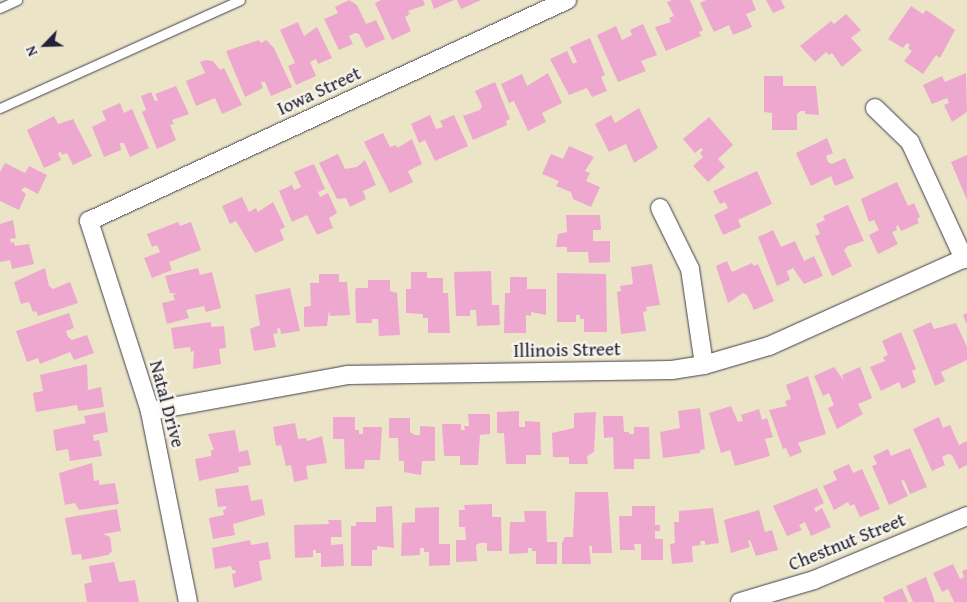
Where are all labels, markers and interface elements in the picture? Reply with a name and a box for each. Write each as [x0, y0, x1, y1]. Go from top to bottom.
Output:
north arrow [20, 20, 70, 70]
text: N [20, 43, 42, 59]
street label: Iowa Street [274, 62, 364, 120]
street label: Illinois Street [513, 338, 621, 362]
street label: Natal Drive [144, 358, 190, 450]
street label: Chestnut Street [785, 508, 909, 576]

